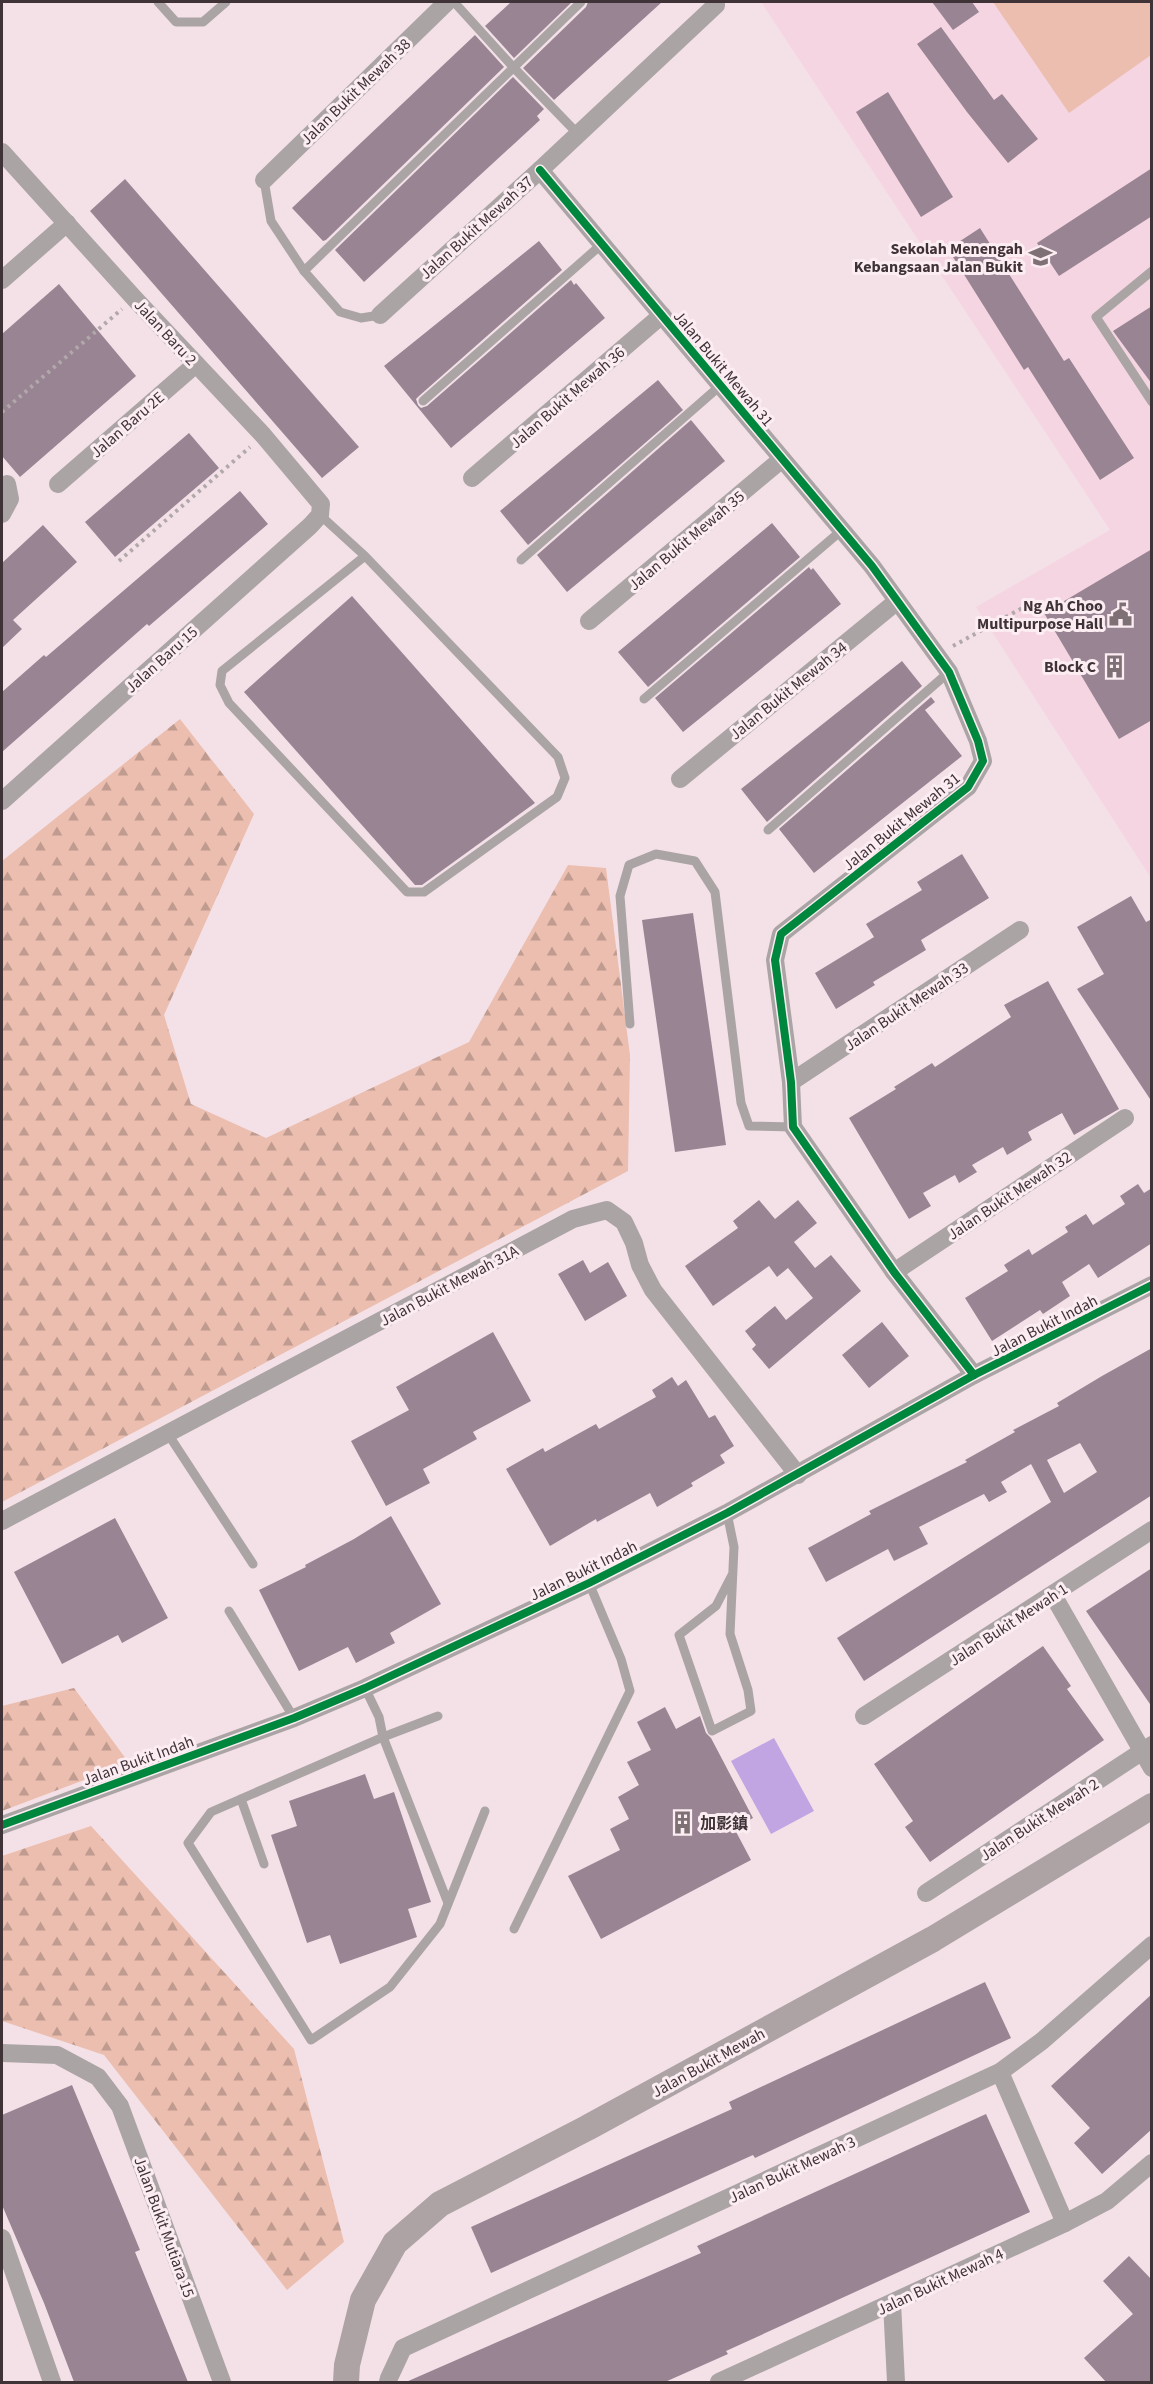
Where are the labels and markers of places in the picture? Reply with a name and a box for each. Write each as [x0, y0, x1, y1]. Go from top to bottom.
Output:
place label: Sekolah Menengah Kebangsaan Jalan Bukit [854, 238, 1023, 278]
school or university icon: Sekolah Menengah Kebangsaan Jalan Bukit [1028, 244, 1054, 270]
place label: Ng Ah Choo Multipurpose Hall [977, 595, 1103, 635]
public building icon: Ng Ah Choo Multipurpose Hall [1108, 601, 1134, 627]
building icon: Block C [1101, 653, 1127, 679]
place label: Block C [1044, 656, 1096, 678]
building icon: 加影鎮 [669, 1810, 695, 1836]
place label: 加影鎮 [700, 1813, 748, 1835]

